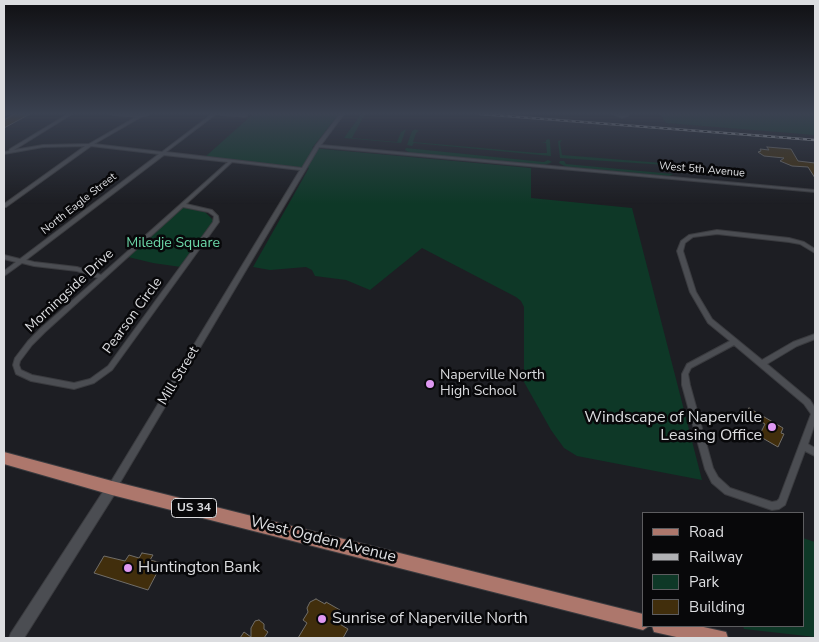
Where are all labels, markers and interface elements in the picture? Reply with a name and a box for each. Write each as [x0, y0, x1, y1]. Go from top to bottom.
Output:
street label: West 5th Avenue [658, 160, 746, 180]
street label: North Eagle Street [39, 171, 119, 237]
park label: Miledje Square [126, 236, 220, 252]
street label: Morningside Drive [22, 246, 118, 336]
street label: Pearson Circle [100, 275, 166, 357]
street label: Mill Street [155, 344, 203, 408]
place label: Naperville North High School [440, 368, 545, 401]
marker: Naperville North High School [424, 378, 436, 390]
place label: Windscape of Naperville Leasing Office [584, 408, 762, 446]
marker: Windscape of Naperville Leasing Office [766, 421, 778, 433]
road number: US 34 [172, 498, 216, 518]
legend [642, 512, 804, 627]
street label: West Ogden Avenue [248, 513, 398, 567]
text: Road [689, 522, 724, 542]
text: Railway [689, 547, 743, 567]
place label: Huntington Bank [138, 558, 260, 578]
marker: Huntington Bank [122, 562, 134, 574]
text: Park [689, 572, 719, 592]
text: Building [689, 597, 745, 617]
place label: Sunrise of Naperville North [332, 609, 528, 629]
marker: Sunrise of Naperville North [316, 613, 328, 625]

